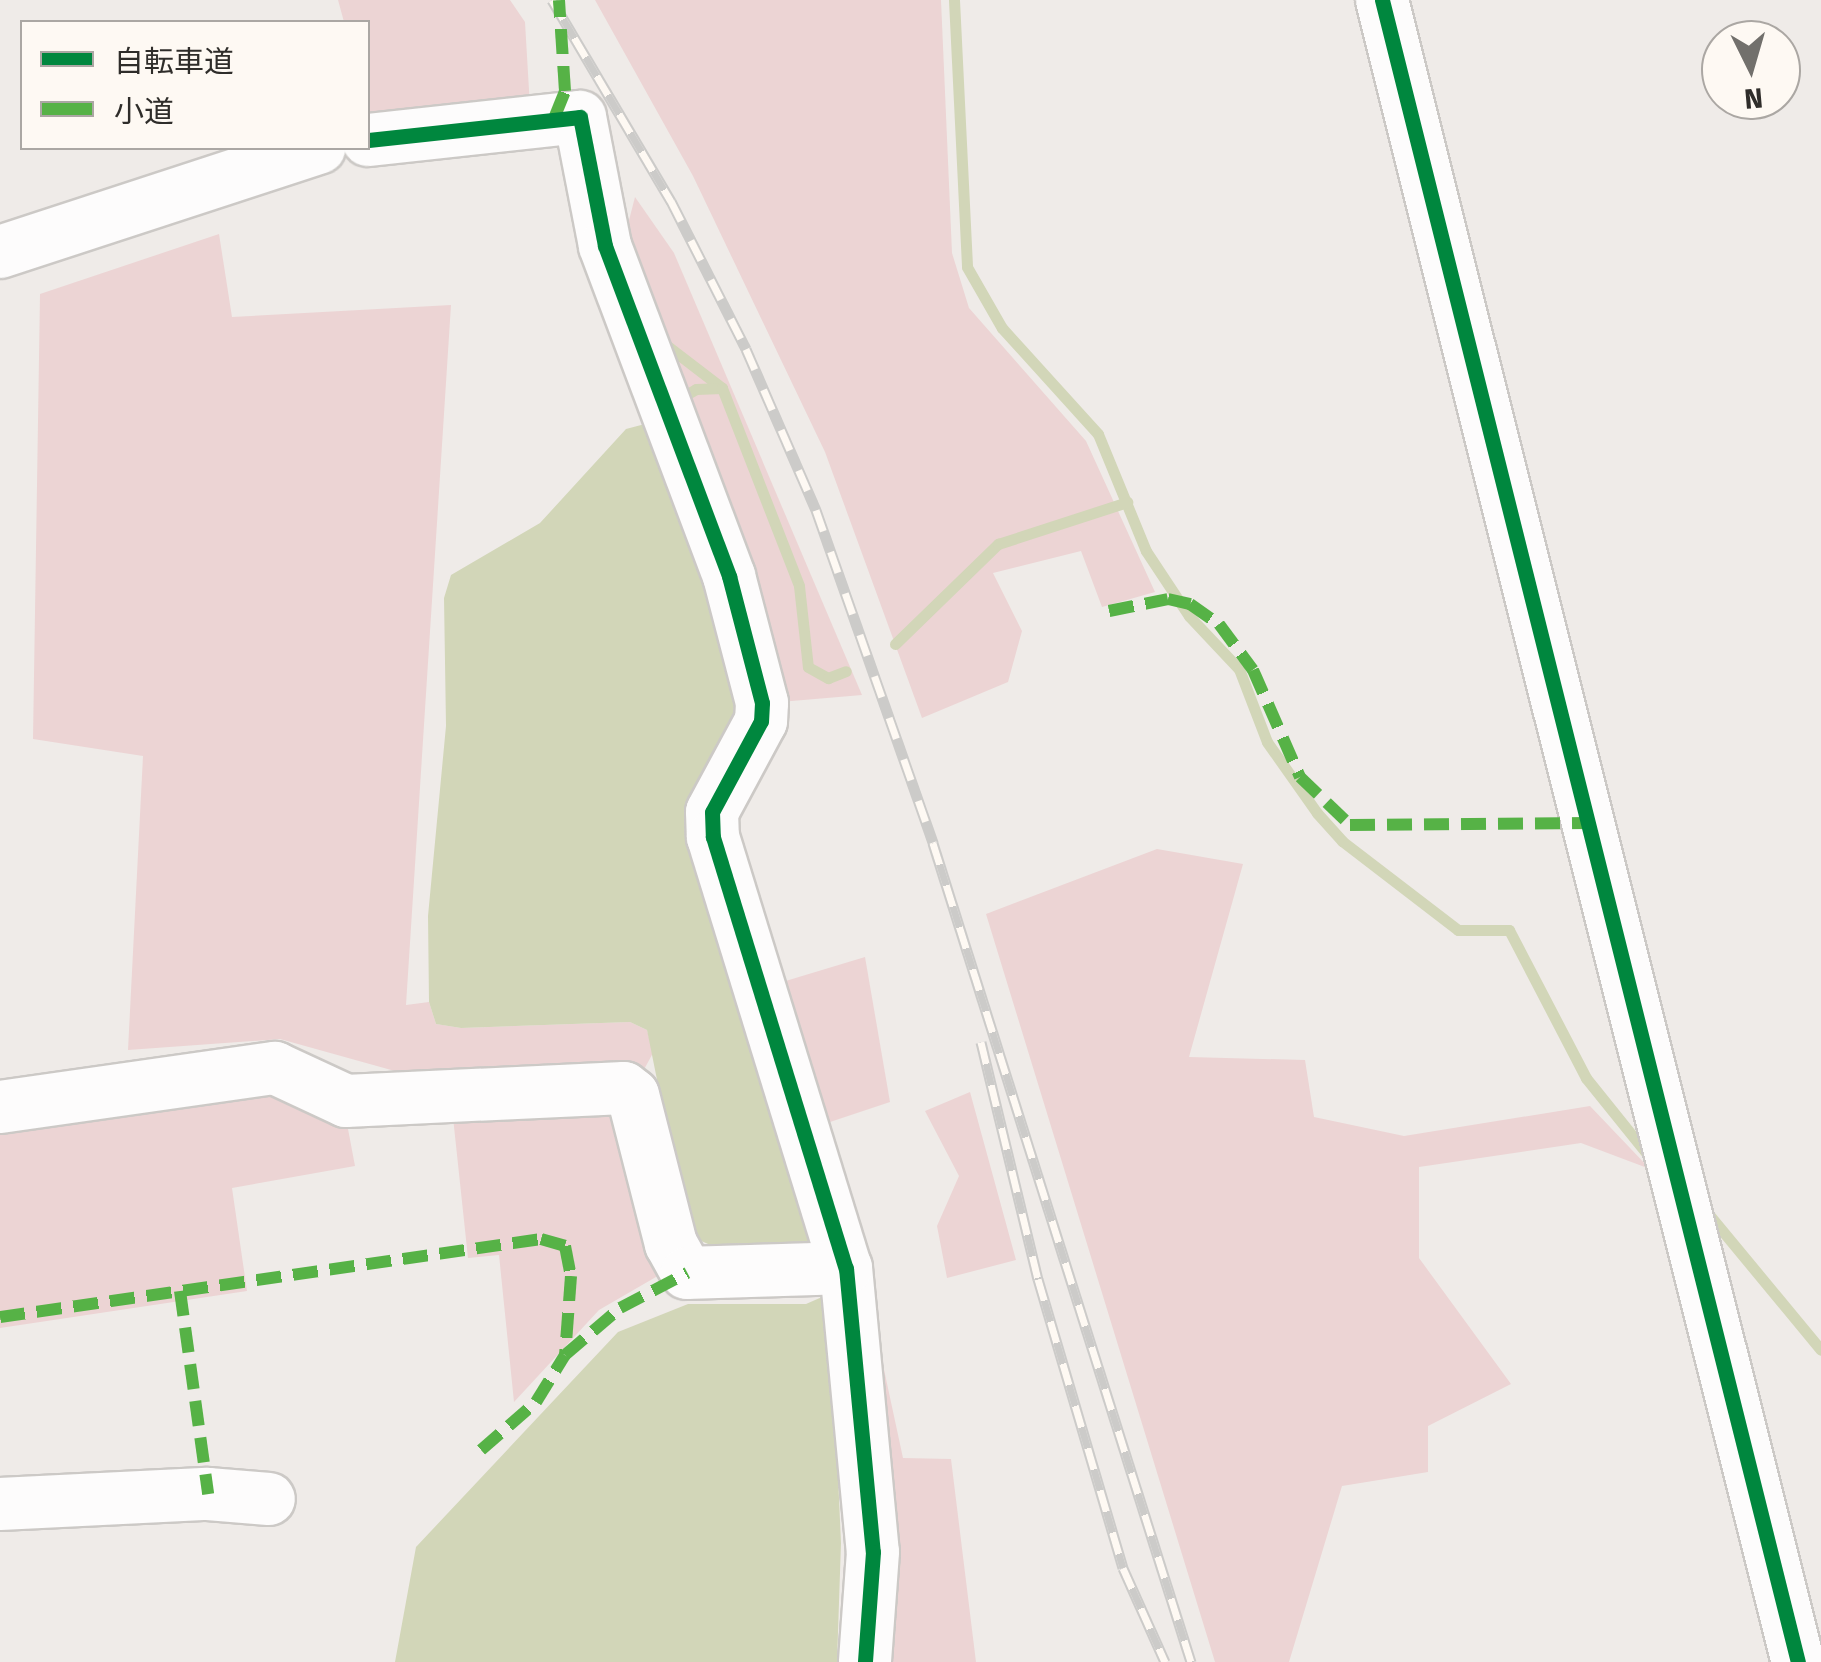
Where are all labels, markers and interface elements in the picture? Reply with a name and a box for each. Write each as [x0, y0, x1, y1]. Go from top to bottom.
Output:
legend [20, 20, 370, 150]
north arrow [1701, 20, 1801, 120]
text: 自転車道 [114, 44, 234, 80]
text: N [1743, 81, 1764, 116]
text: 小道 [114, 94, 174, 130]

